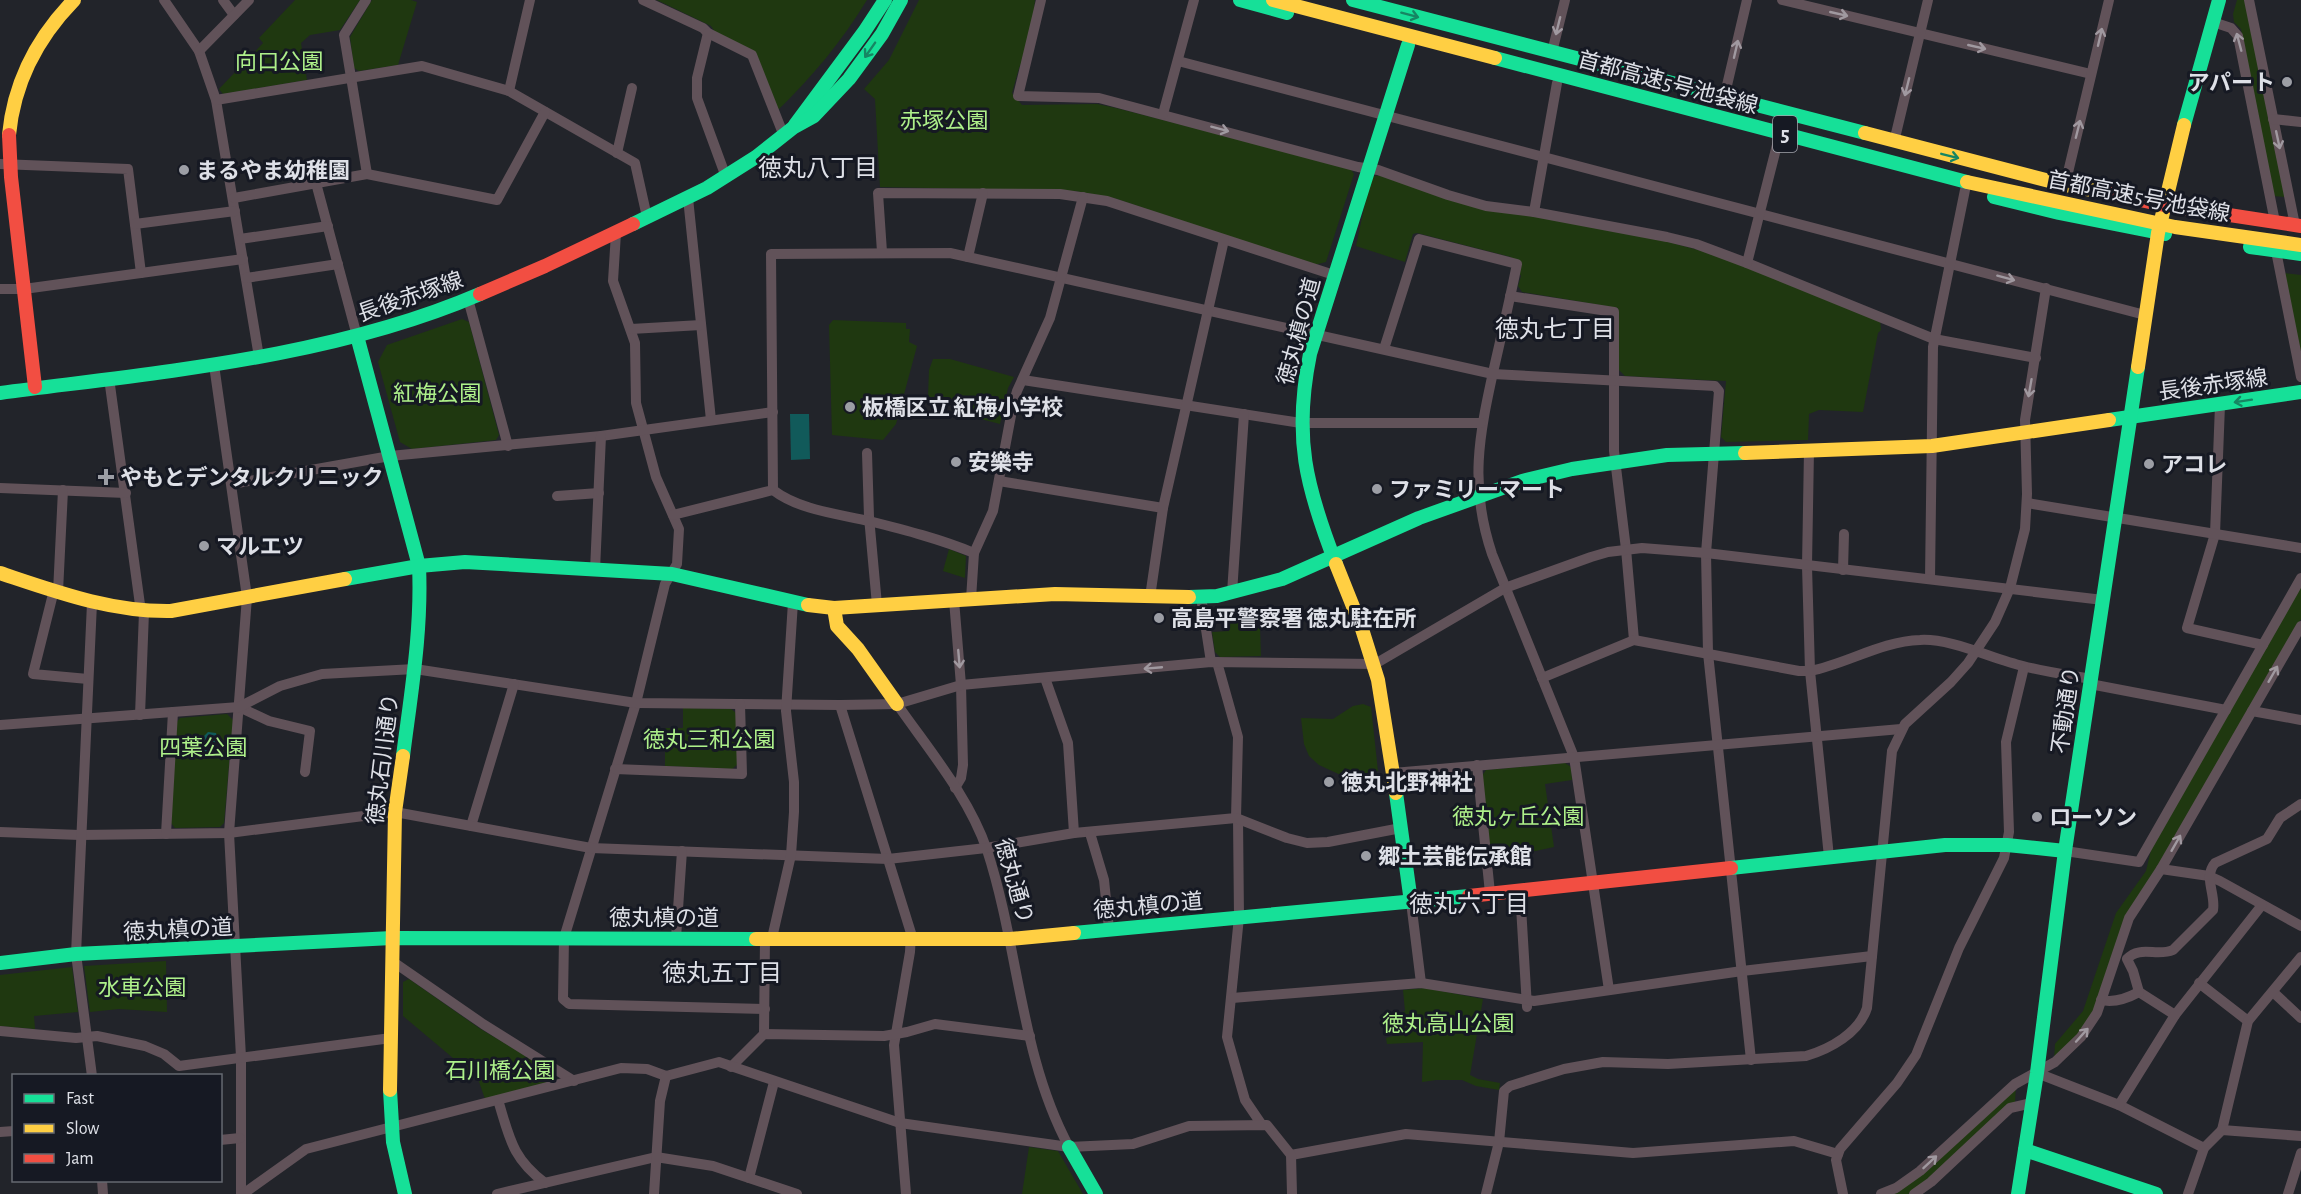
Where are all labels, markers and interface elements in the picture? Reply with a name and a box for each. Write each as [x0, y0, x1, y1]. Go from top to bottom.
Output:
one-way arrow [1830, 8, 1849, 20]
one-way arrow [1400, 10, 1419, 21]
one-way arrow [1552, 16, 1564, 35]
one-way arrow [2095, 28, 2107, 47]
one-way arrow [2232, 32, 2244, 51]
one-way arrow [1730, 40, 1742, 59]
one-way arrow [864, 41, 876, 57]
one-way arrow [1967, 41, 1986, 53]
street label: 首都高速5号池袋線 [1575, 47, 1760, 118]
park label: 向口公園 [235, 50, 323, 73]
place label: アパート [2187, 71, 2275, 94]
marker: アパート [2280, 75, 2294, 89]
one-way arrow [1900, 78, 1912, 97]
park label: 赤塚公園 [900, 109, 988, 132]
road number: 5 [1773, 116, 1797, 152]
one-way arrow [2073, 120, 2085, 139]
one-way arrow [1210, 124, 1229, 136]
one-way arrow [2272, 130, 2284, 149]
one-way arrow [1940, 151, 1959, 163]
district label: 徳丸八丁目 [758, 155, 878, 181]
place label: まるやま幼稚園 [196, 159, 350, 182]
marker: まるやま幼稚園 [177, 163, 191, 177]
street label: 首都高速5号池袋線 [2046, 168, 2232, 225]
street label: 長後赤塚線 [354, 268, 466, 325]
one-way arrow [1996, 273, 2015, 284]
street label: 徳丸槙の道 [1273, 275, 1324, 387]
district label: 徳丸七丁目 [1495, 316, 1615, 342]
street label: 長後赤塚線 [2157, 365, 2269, 404]
one-way arrow [2024, 377, 2035, 397]
park label: 紅梅公園 [393, 382, 481, 405]
place label: 板橋区立 紅梅小学校 [862, 396, 1063, 419]
one-way arrow [2234, 396, 2254, 407]
marker: 板橋区立 紅梅小学校 [843, 400, 857, 414]
place label: 安樂寺 [968, 451, 1034, 474]
place label: アコレ [2161, 454, 2227, 476]
marker: 安樂寺 [949, 455, 963, 469]
marker: アコレ [2142, 457, 2156, 471]
place label: やもとデンタルクリニック [120, 465, 384, 489]
marker: やもとデンタルクリニック [97, 468, 115, 486]
place label: ファミリーマート [1389, 479, 1565, 501]
marker: ファミリーマート [1370, 482, 1384, 496]
place label: マルエツ [216, 536, 304, 558]
marker: マルエツ [197, 539, 211, 553]
place label: 高島平警察署 徳丸駐在所 [1171, 606, 1416, 630]
marker: 高島平警察署 徳丸駐在所 [1152, 611, 1166, 625]
one-way arrow [954, 648, 965, 668]
one-way arrow [1144, 663, 1164, 674]
street label: 不動通り [2048, 665, 2083, 755]
one-way arrow [2267, 666, 2279, 683]
street label: 徳丸石川通り [363, 692, 402, 826]
park label: 徳丸三和公園 [643, 728, 775, 751]
park label: 四葉公園 [159, 736, 247, 759]
place label: 徳丸北野神社 [1341, 771, 1473, 794]
marker: 徳丸北野神社 [1322, 775, 1336, 789]
park label: 徳丸ヶ丘公園 [1452, 805, 1584, 828]
place label: ローソン [2049, 807, 2137, 829]
marker: ローソン [2030, 810, 2044, 824]
one-way arrow [2170, 835, 2182, 852]
street label: 徳丸通り [991, 836, 1038, 927]
place label: 郷土芸能伝承館 [1378, 845, 1532, 868]
marker: 郷土芸能伝承館 [1359, 849, 1373, 863]
street label: 徳丸槙の道 [1092, 889, 1204, 922]
district label: 徳丸六丁目 [1409, 891, 1529, 917]
street label: 徳丸槙の道 [609, 906, 719, 929]
street label: 徳丸槙の道 [122, 915, 234, 944]
district label: 徳丸五丁目 [662, 960, 782, 986]
park label: 水車公園 [98, 976, 186, 999]
park label: 徳丸高山公園 [1382, 1012, 1514, 1035]
one-way arrow [2075, 1028, 2089, 1043]
park label: 石川橋公園 [445, 1059, 555, 1082]
legend [12, 1074, 222, 1182]
text: Fast [66, 1090, 94, 1108]
text: Slow [66, 1120, 99, 1138]
text: Jam [66, 1150, 94, 1168]
one-way arrow [1922, 1155, 1937, 1169]

